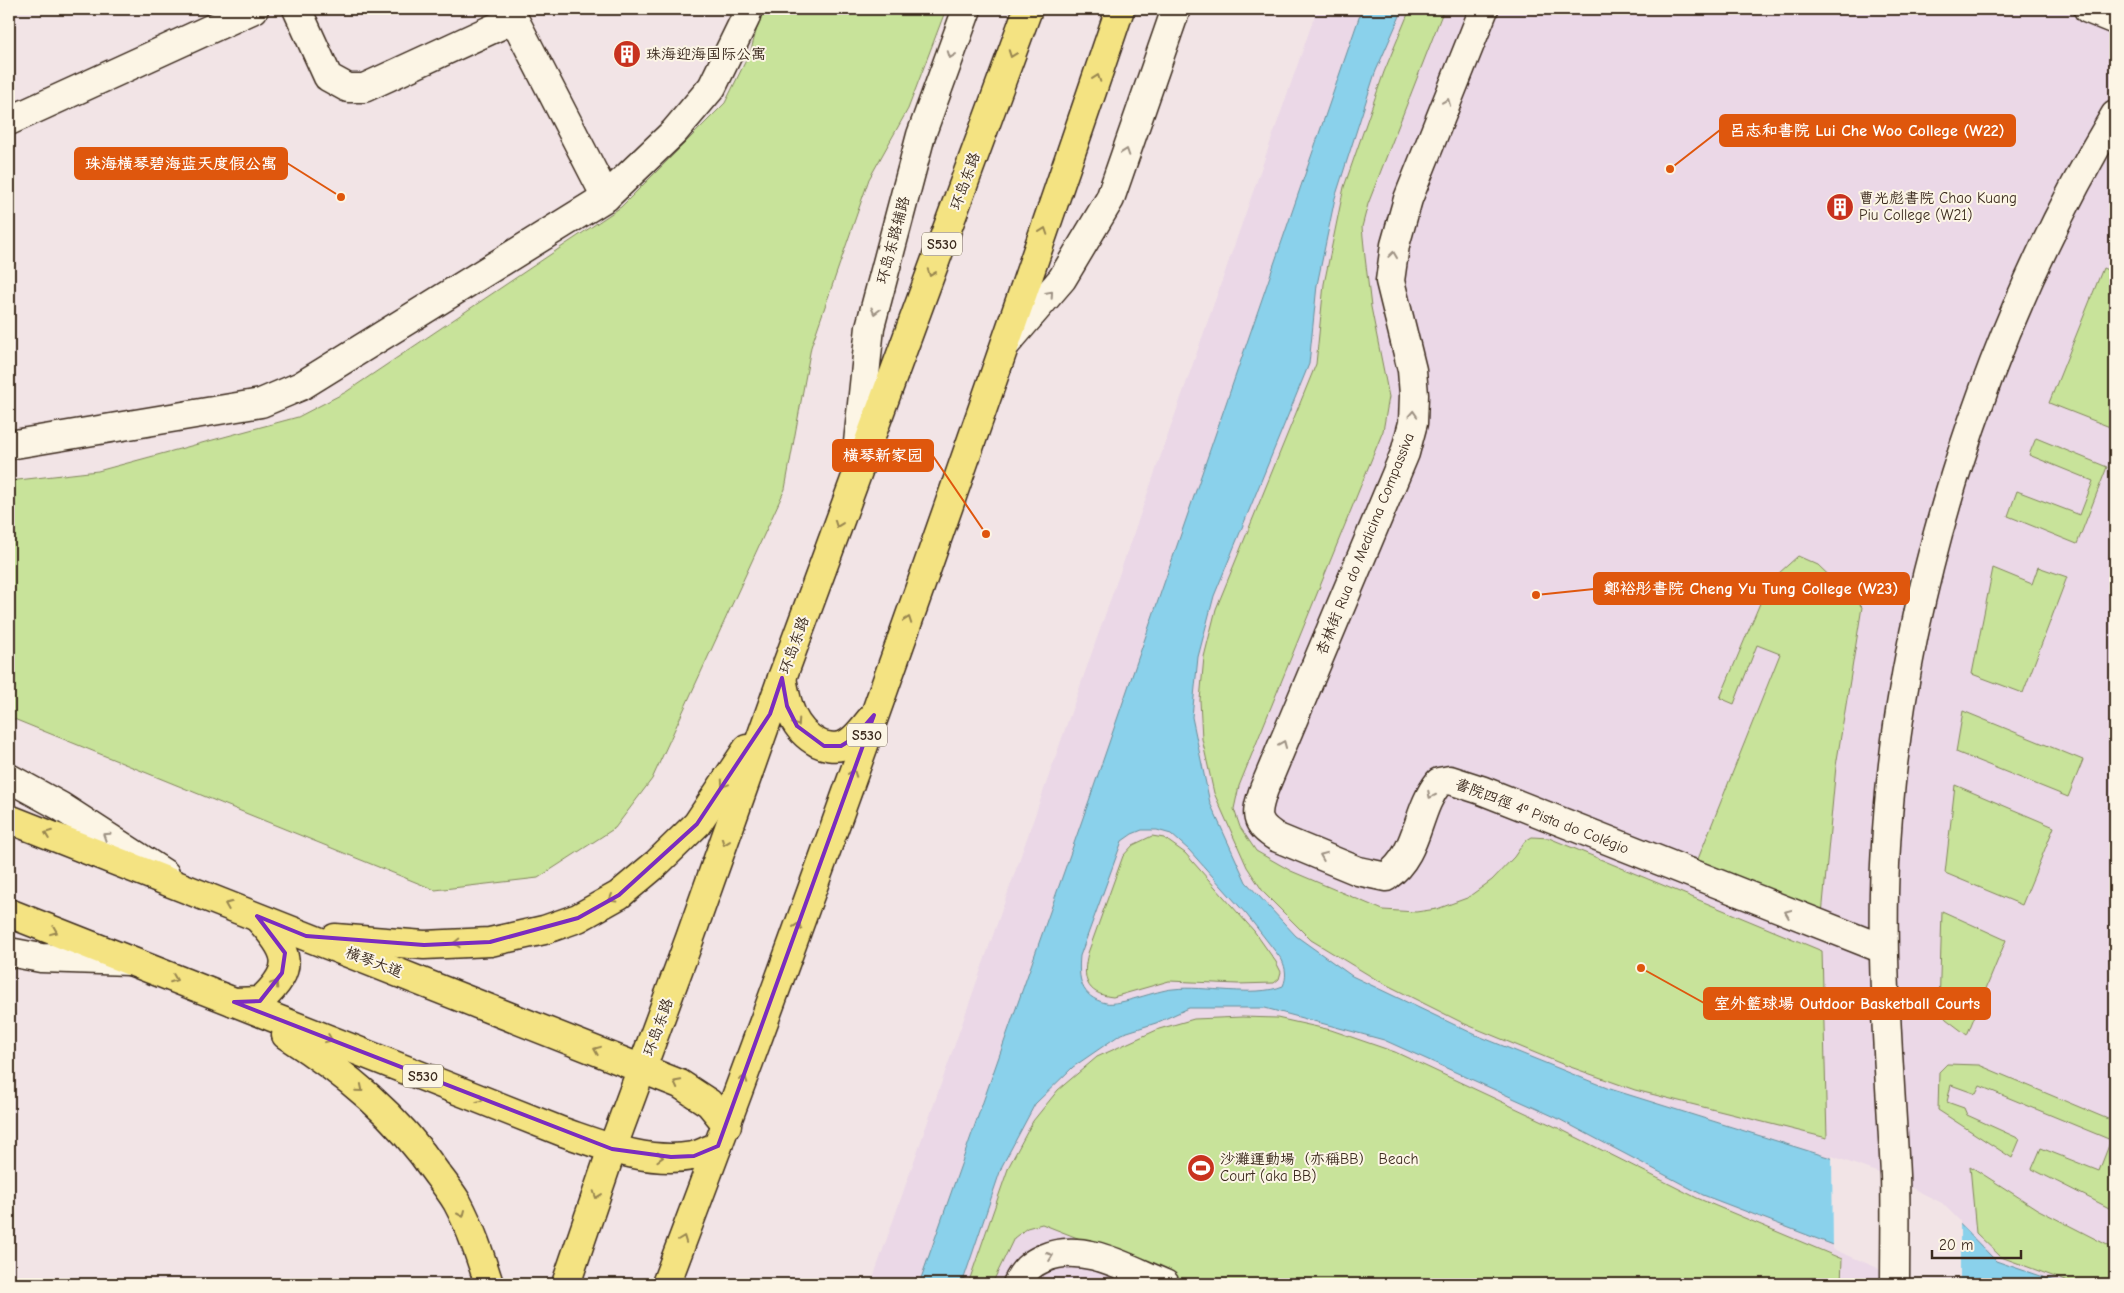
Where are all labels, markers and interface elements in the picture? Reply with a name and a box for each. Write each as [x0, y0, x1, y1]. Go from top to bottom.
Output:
building icon: 珠海迎海国际公寓 [612, 39, 642, 69]
place label: 珠海迎海国际公寓 [646, 45, 766, 63]
one-way arrow [947, 50, 957, 58]
one-way arrow [1008, 50, 1018, 58]
one-way arrow [1091, 74, 1101, 82]
one-way arrow [1441, 98, 1451, 107]
callout: 呂志和書院 Lui Che Woo College (W22) [1720, 115, 2015, 146]
text: 呂志和書院 Lui Che Woo College (W22) [1729, 122, 2005, 140]
callout: 珠海横琴碧海蓝天度假公寓 [75, 148, 287, 179]
one-way arrow [1120, 148, 1130, 157]
street label: 环岛东路 [946, 150, 984, 212]
text: 珠海横琴碧海蓝天度假公寓 [85, 155, 277, 173]
place label: 曹光彪書院 Chao Kuang Piu College (W21) [1859, 189, 2017, 224]
building icon: 曹光彪書院 Chao Kuang Piu College (W21) [1825, 192, 1855, 222]
street label: 环岛东路辅路 [873, 194, 913, 286]
one-way arrow [1039, 228, 1049, 236]
road number: S530 [922, 232, 962, 255]
one-way arrow [1387, 250, 1398, 258]
one-way arrow [927, 268, 937, 276]
one-way arrow [1044, 290, 1053, 299]
one-way arrow [870, 306, 880, 314]
one-way arrow [1408, 410, 1419, 418]
street label: 杏林街 Rua do Medicina Compassiva [1312, 430, 1418, 658]
callout: 横琴新家园 [833, 440, 933, 471]
text: 横琴新家园 [843, 447, 923, 465]
one-way arrow [834, 520, 844, 528]
callout: 鄭裕彤書院 Cheng Yu Tung College (W23) [1594, 573, 1909, 604]
text: 鄭裕彤書院 Cheng Yu Tung College (W23) [1604, 580, 1898, 598]
street label: 环岛东路 [775, 614, 813, 676]
one-way arrow [902, 617, 912, 625]
one-way arrow [791, 717, 800, 727]
road number: S530 [847, 724, 887, 746]
one-way arrow [1277, 740, 1288, 749]
one-way arrow [848, 770, 858, 778]
street label: 書院四徑 4ª Pista do Colégio [1453, 775, 1631, 858]
one-way arrow [721, 778, 730, 787]
one-way arrow [1427, 789, 1437, 798]
one-way arrow [44, 830, 53, 840]
one-way arrow [102, 833, 112, 842]
one-way arrow [720, 838, 730, 846]
one-way arrow [1319, 852, 1328, 863]
one-way arrow [608, 893, 617, 903]
one-way arrow [224, 901, 233, 911]
one-way arrow [1785, 909, 1793, 919]
one-way arrow [793, 922, 803, 931]
one-way arrow [49, 925, 58, 936]
one-way arrow [453, 938, 461, 949]
street label: 横琴大道 [343, 943, 405, 981]
one-way arrow [169, 973, 178, 983]
one-way arrow [269, 980, 278, 990]
callout: 室外籃球場 Outdoor Basketball Courts [1704, 988, 1990, 1019]
text: 室外籃球場 Outdoor Basketball Courts [1714, 995, 1980, 1013]
street label: 环岛东路 [639, 996, 677, 1058]
one-way arrow [324, 1033, 332, 1043]
one-way arrow [593, 1046, 602, 1056]
road number: S530 [403, 1064, 443, 1088]
one-way arrow [738, 1075, 748, 1084]
one-way arrow [673, 1079, 682, 1089]
one-way arrow [355, 1084, 364, 1093]
one-way arrow [475, 1093, 483, 1103]
place label: 沙灘運動場（亦稱BB） Beach Court (aka BB) [1220, 1150, 1418, 1185]
one-way arrow [657, 1152, 665, 1162]
sports icon: 沙灘運動場（亦稱BB） Beach Court (aka BB) [1186, 1153, 1216, 1183]
one-way arrow [592, 1190, 602, 1199]
one-way arrow [456, 1209, 466, 1218]
scale bar [1932, 1228, 2020, 1260]
one-way arrow [677, 1235, 687, 1243]
text: 20 m [1939, 1236, 1973, 1254]
one-way arrow [1045, 1252, 1054, 1262]

